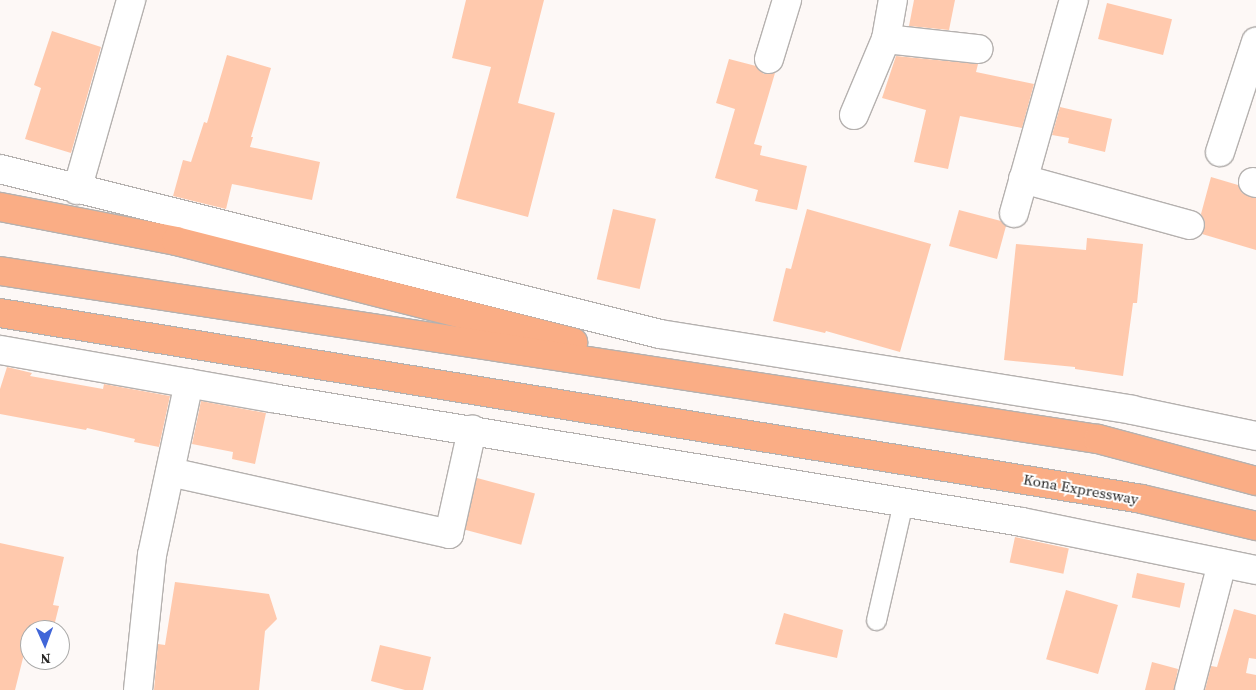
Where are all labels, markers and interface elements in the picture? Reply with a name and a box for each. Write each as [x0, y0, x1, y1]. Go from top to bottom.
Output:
street label: Kona Expressway [1022, 470, 1140, 508]
north arrow [20, 620, 70, 670]
text: N [40, 649, 51, 669]

